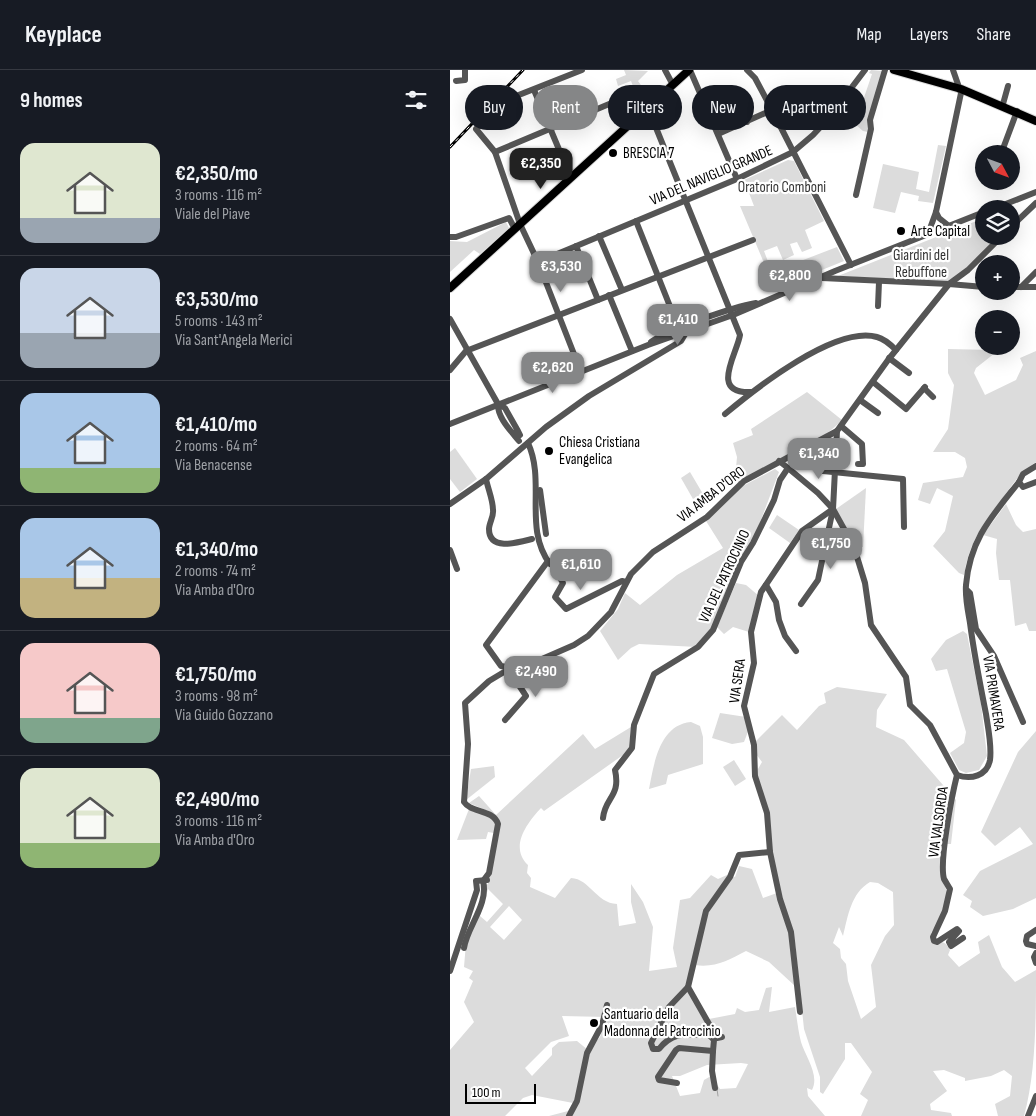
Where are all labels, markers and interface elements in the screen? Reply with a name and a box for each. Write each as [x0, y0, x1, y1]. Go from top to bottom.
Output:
text: Keyplace [25, 20, 102, 49]
text: Map [857, 24, 882, 45]
text: Layers [910, 24, 949, 45]
text: Share [977, 24, 1011, 45]
chip: Buy [465, 85, 523, 130]
chip: Rent [533, 85, 598, 130]
chip: Filters [608, 85, 682, 130]
chip: New [692, 85, 754, 130]
chip: Apartment [764, 85, 866, 130]
icon: filters [402, 86, 430, 114]
text: 9 homes [20, 88, 83, 113]
street label: VIA DEL NAVIGLIO GRANDE [647, 141, 775, 210]
place label: BRESCIA 7 [623, 144, 674, 163]
north arrow [975, 145, 1020, 190]
map controls [975, 145, 1020, 355]
marker: BRESCIA 7 [607, 147, 619, 159]
pin: €2,350 [500, 148, 582, 190]
text: €2,350 [521, 154, 561, 173]
text: €2,350/mo [175, 161, 258, 186]
icon: home [60, 163, 120, 223]
park label: Oratorio Comboni [738, 178, 826, 197]
text: 3 rooms · 116 m² [175, 186, 262, 205]
button: layers [975, 200, 1020, 245]
text: Viale del Piave [175, 205, 250, 224]
place label: Arte Capital [910, 222, 970, 241]
marker: Arte Capital [895, 225, 907, 237]
park label: Giardini del Rebuffone [893, 246, 949, 282]
pin: €3,530 [520, 250, 602, 293]
button: + [975, 255, 1020, 300]
text: €3,530 [540, 257, 582, 276]
pin: €2,800 [749, 260, 831, 302]
text: €2,800 [769, 266, 811, 285]
text: €3,530/mo [175, 287, 258, 312]
icon: home [60, 288, 120, 348]
pin: €1,410 [637, 304, 719, 346]
text: €1,410 [658, 310, 698, 329]
button: − [975, 310, 1020, 355]
text: 5 rooms · 143 m² [175, 312, 263, 331]
text: Via Sant'Angela Merici [175, 331, 293, 350]
pin: €2,620 [512, 352, 594, 394]
text: €2,620 [532, 358, 574, 377]
text: €1,410/mo [175, 412, 257, 437]
icon: home [60, 413, 120, 473]
place label: Chiesa Cristiana Evangelica [559, 433, 640, 469]
text: 2 rooms · 64 m² [175, 437, 258, 456]
pin: €1,340 [778, 438, 860, 480]
text: €1,340 [799, 444, 839, 463]
marker: Chiesa Cristiana Evangelica [543, 445, 555, 457]
text: Via Benacense [175, 456, 252, 475]
street label: VIA AMBA D'ORO [674, 462, 749, 527]
street label: VIA DEL PATROCINIO [695, 527, 754, 626]
pin: €1,750 [790, 528, 872, 570]
text: €1,750 [811, 534, 851, 553]
text: €1,340/mo [175, 537, 258, 562]
icon: home [60, 538, 120, 598]
pin: €1,610 [540, 548, 622, 591]
text: €1,610 [561, 555, 601, 574]
text: 2 rooms · 74 m² [175, 562, 256, 581]
text: Via Amba d'Oro [175, 581, 255, 600]
street label: VIA PRIMAVERA [978, 654, 1009, 733]
pin: €2,490 [495, 656, 577, 698]
street label: VIA SERA [725, 657, 750, 704]
text: €1,750/mo [175, 662, 257, 687]
text: €2,490 [515, 662, 557, 681]
icon: home [60, 663, 120, 723]
text: 3 rooms · 98 m² [175, 687, 258, 706]
text: Via Guido Gozzano [175, 706, 273, 725]
street label: VIA VALSORDA [924, 785, 953, 859]
text: €2,490/mo [175, 787, 259, 812]
icon: home [60, 788, 120, 848]
text: 3 rooms · 116 m² [175, 812, 262, 831]
text: Via Amba d'Oro [175, 831, 255, 850]
place label: Santuario della Madonna del Patrocinio [604, 1005, 721, 1041]
marker: Santuario della Madonna del Patrocinio [588, 1017, 600, 1029]
scale bar [465, 1081, 536, 1104]
text: 100 m [472, 1084, 501, 1101]

